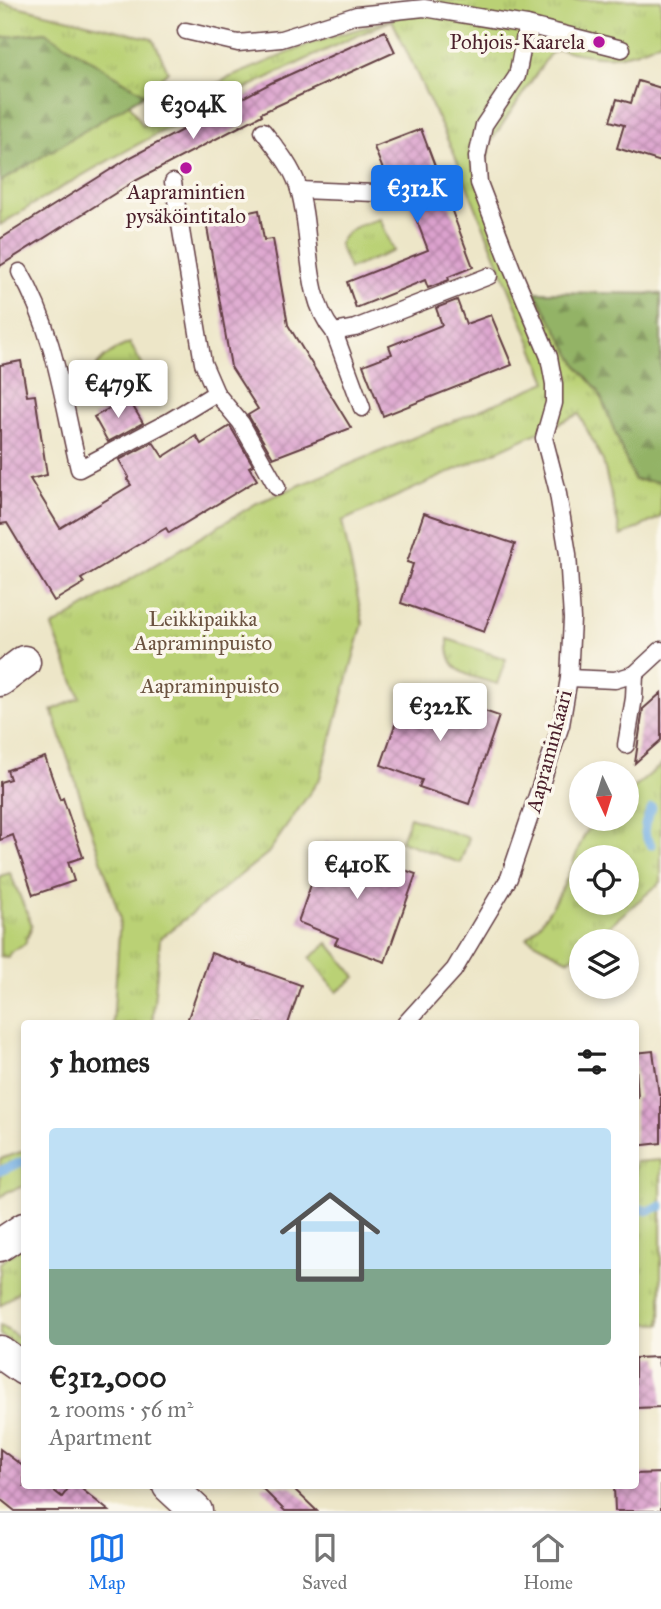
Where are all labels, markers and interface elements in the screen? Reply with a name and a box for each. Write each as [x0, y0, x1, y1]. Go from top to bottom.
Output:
place label: Pohjois-Kaarela [450, 29, 585, 55]
marker: Pohjois-Kaarela [591, 34, 607, 50]
pin: €304K [144, 82, 242, 141]
text: €304K [160, 90, 226, 118]
marker: Aapramintien pysäköintitalo [178, 160, 194, 176]
pin: €312K [368, 166, 466, 225]
text: €312K [387, 174, 447, 202]
place label: Aapramintien pysäköintitalo [125, 179, 246, 229]
pin: €479K [69, 360, 167, 420]
text: €479K [85, 369, 151, 397]
park label: Leikkipaikka Aapraminpuisto [133, 606, 272, 656]
park label: Aapraminpuisto [140, 673, 279, 699]
pin: €322K [391, 684, 489, 743]
street label: Aapraminkaari [520, 687, 578, 816]
text: €322K [409, 692, 471, 720]
north arrow [569, 761, 639, 831]
map controls [569, 761, 639, 999]
pin: €410K [308, 842, 406, 901]
button: locate [569, 845, 639, 915]
text: €410K [324, 850, 390, 878]
button: layers [569, 929, 639, 999]
icon: filters [573, 1043, 611, 1081]
text: 5 homes [49, 1044, 150, 1080]
icon: home [267, 1174, 393, 1300]
text: €312,000 [49, 1359, 167, 1395]
text: 2 rooms · 56 m² [49, 1395, 193, 1423]
text: Apartment [49, 1423, 152, 1451]
tab: Map [88, 1529, 126, 1594]
tab: Saved [302, 1529, 347, 1594]
tab: Home [523, 1529, 573, 1594]

